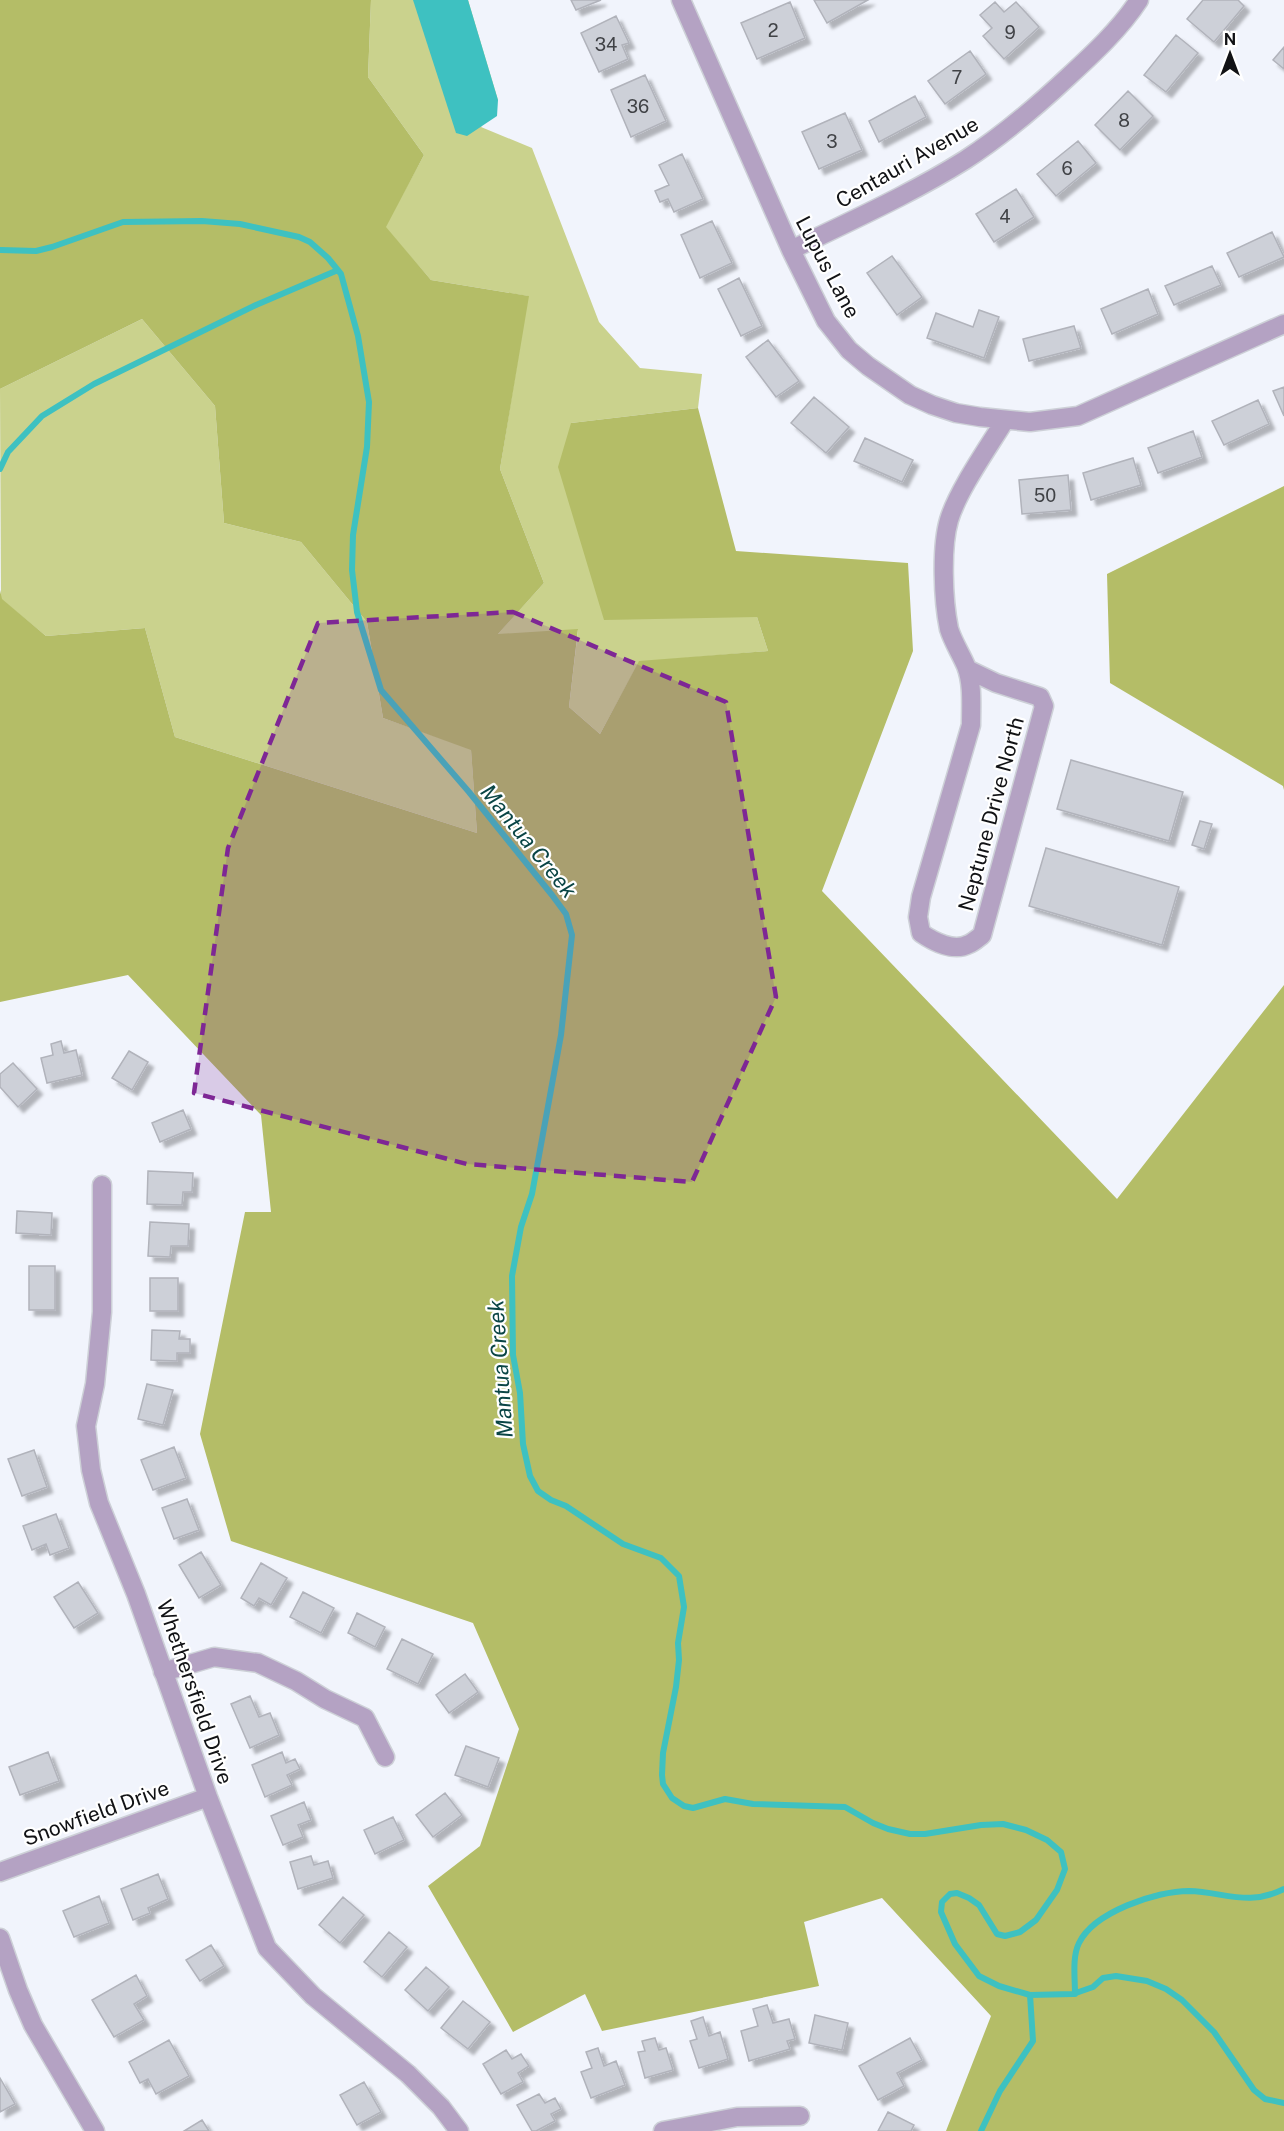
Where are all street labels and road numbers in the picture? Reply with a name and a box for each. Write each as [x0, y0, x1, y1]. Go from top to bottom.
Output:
street label: Centauri Avenue [831, 111, 983, 213]
street label: Lupus Lane [791, 212, 865, 322]
street label: Neptune Drive North [953, 714, 1029, 914]
street label: Whethersfield Drive [152, 1597, 238, 1787]
street label: Snowfield Drive [20, 1775, 172, 1851]

